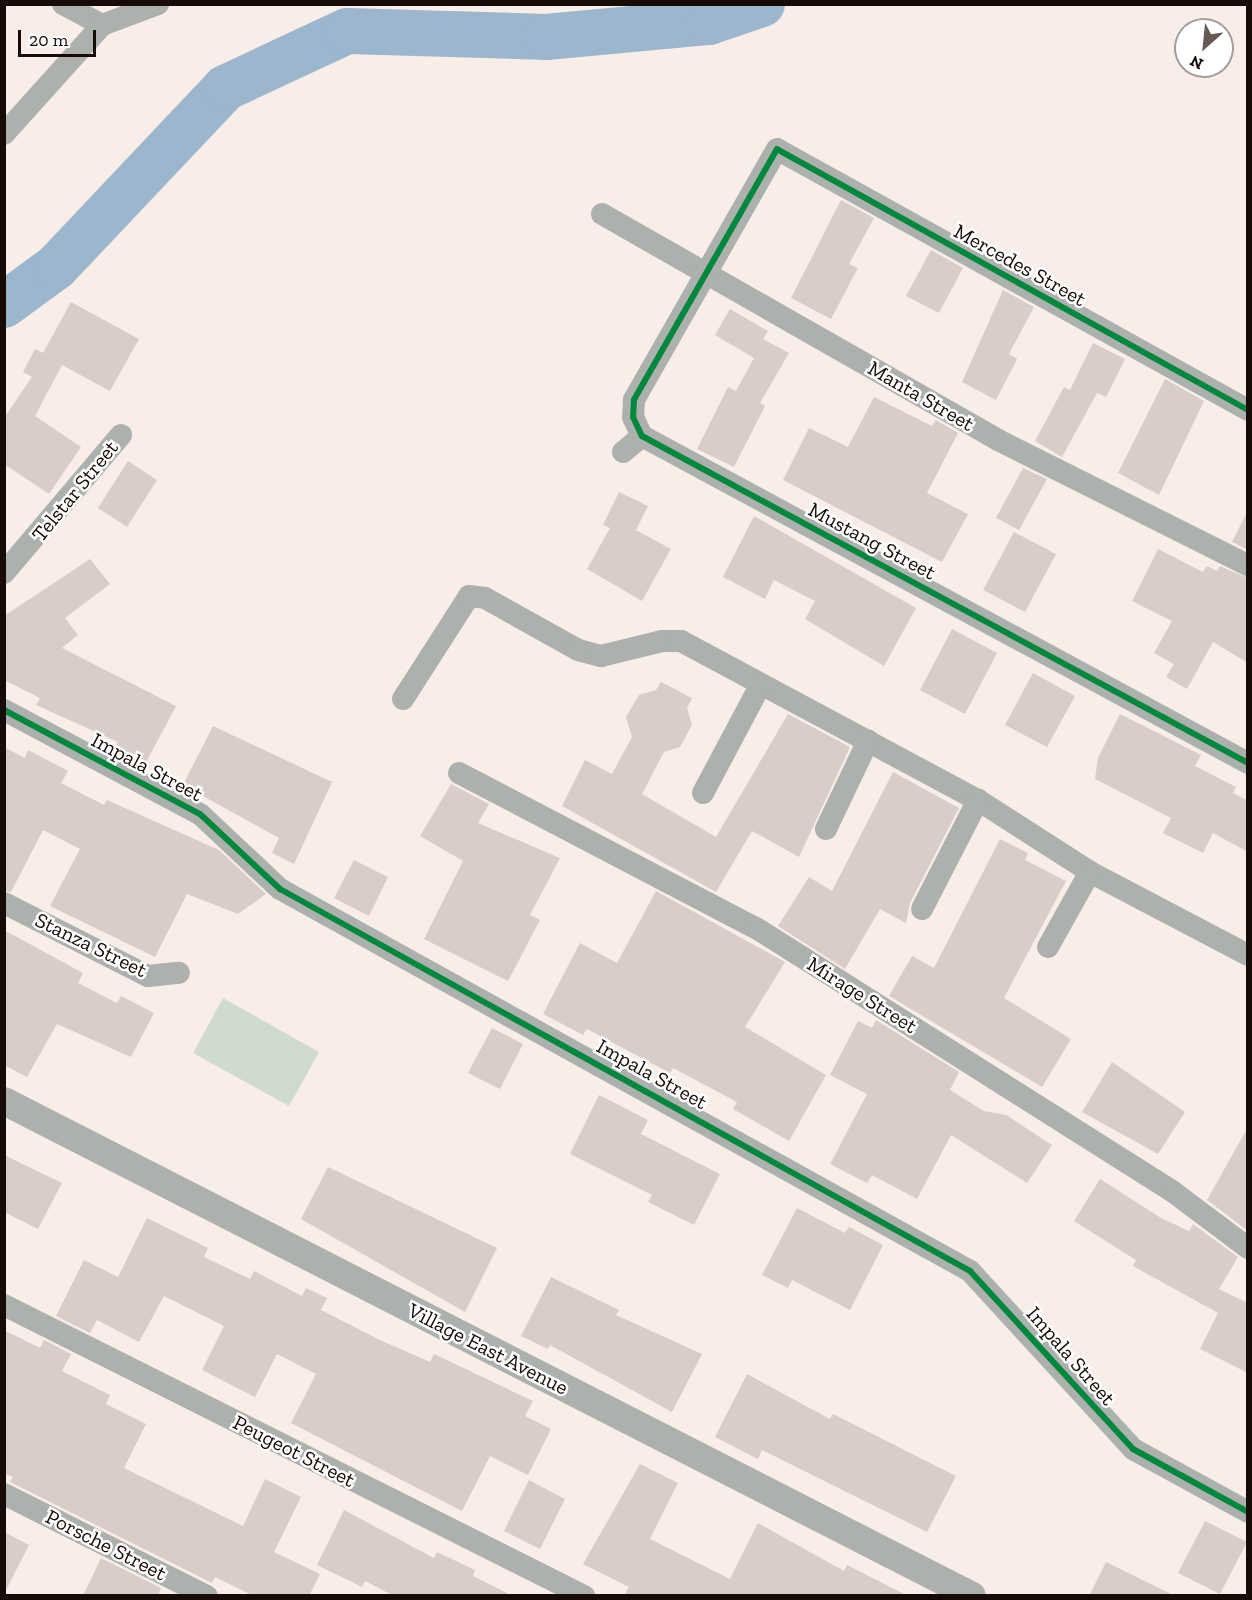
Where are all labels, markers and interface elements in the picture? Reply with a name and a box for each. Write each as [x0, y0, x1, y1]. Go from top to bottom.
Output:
scale bar [21, 18, 99, 56]
north arrow [1174, 18, 1234, 78]
text: 20 m [29, 29, 68, 51]
text: N [1187, 51, 1206, 74]
street label: Mercedes Street [950, 218, 1090, 312]
street label: Manta Street [863, 355, 979, 437]
street label: Telstar Street [26, 435, 124, 547]
street label: Mustang Street [804, 497, 940, 585]
street label: Impala Street [87, 727, 207, 807]
street label: Stanza Street [31, 907, 151, 983]
street label: Mirage Street [802, 951, 922, 1039]
street label: Impala Street [592, 1033, 712, 1115]
street label: Village East Avenue [403, 1298, 573, 1400]
street label: Impala Street [1021, 1302, 1121, 1410]
street label: Peugeot Street [229, 1410, 359, 1492]
street label: Porsche Street [42, 1504, 170, 1586]

